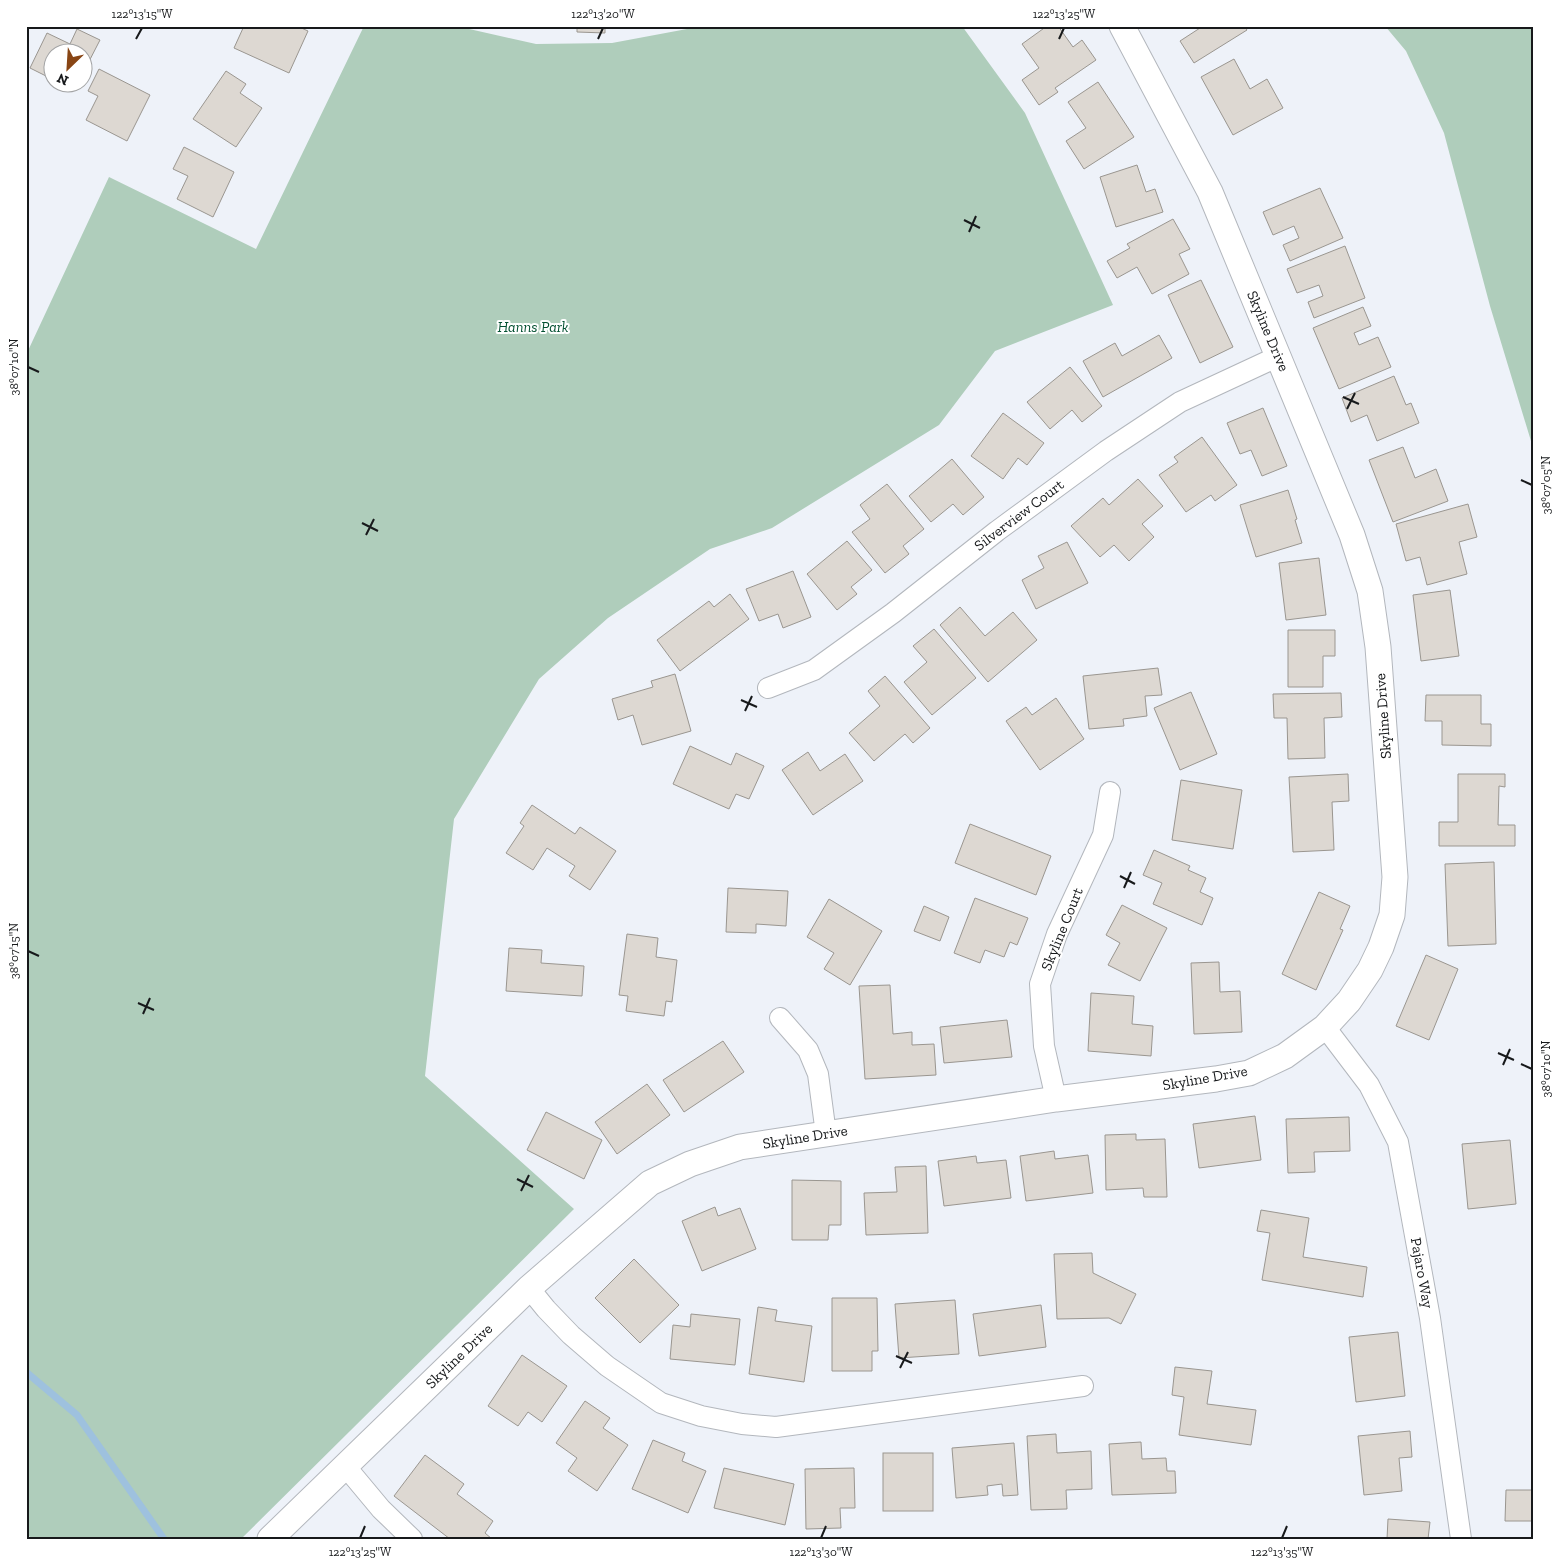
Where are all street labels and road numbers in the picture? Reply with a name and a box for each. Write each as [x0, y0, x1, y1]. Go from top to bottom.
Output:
street label: Skyline Drive [1243, 288, 1293, 374]
street label: Silverview Court [971, 475, 1068, 555]
street label: Skyline Drive [1371, 673, 1395, 759]
street label: Skyline Court [1037, 884, 1087, 973]
street label: Skyline Drive [1161, 1062, 1249, 1094]
street label: Skyline Drive [761, 1121, 849, 1153]
street label: Pajaro Way [1407, 1236, 1437, 1310]
street label: Skyline Drive [422, 1320, 496, 1392]

